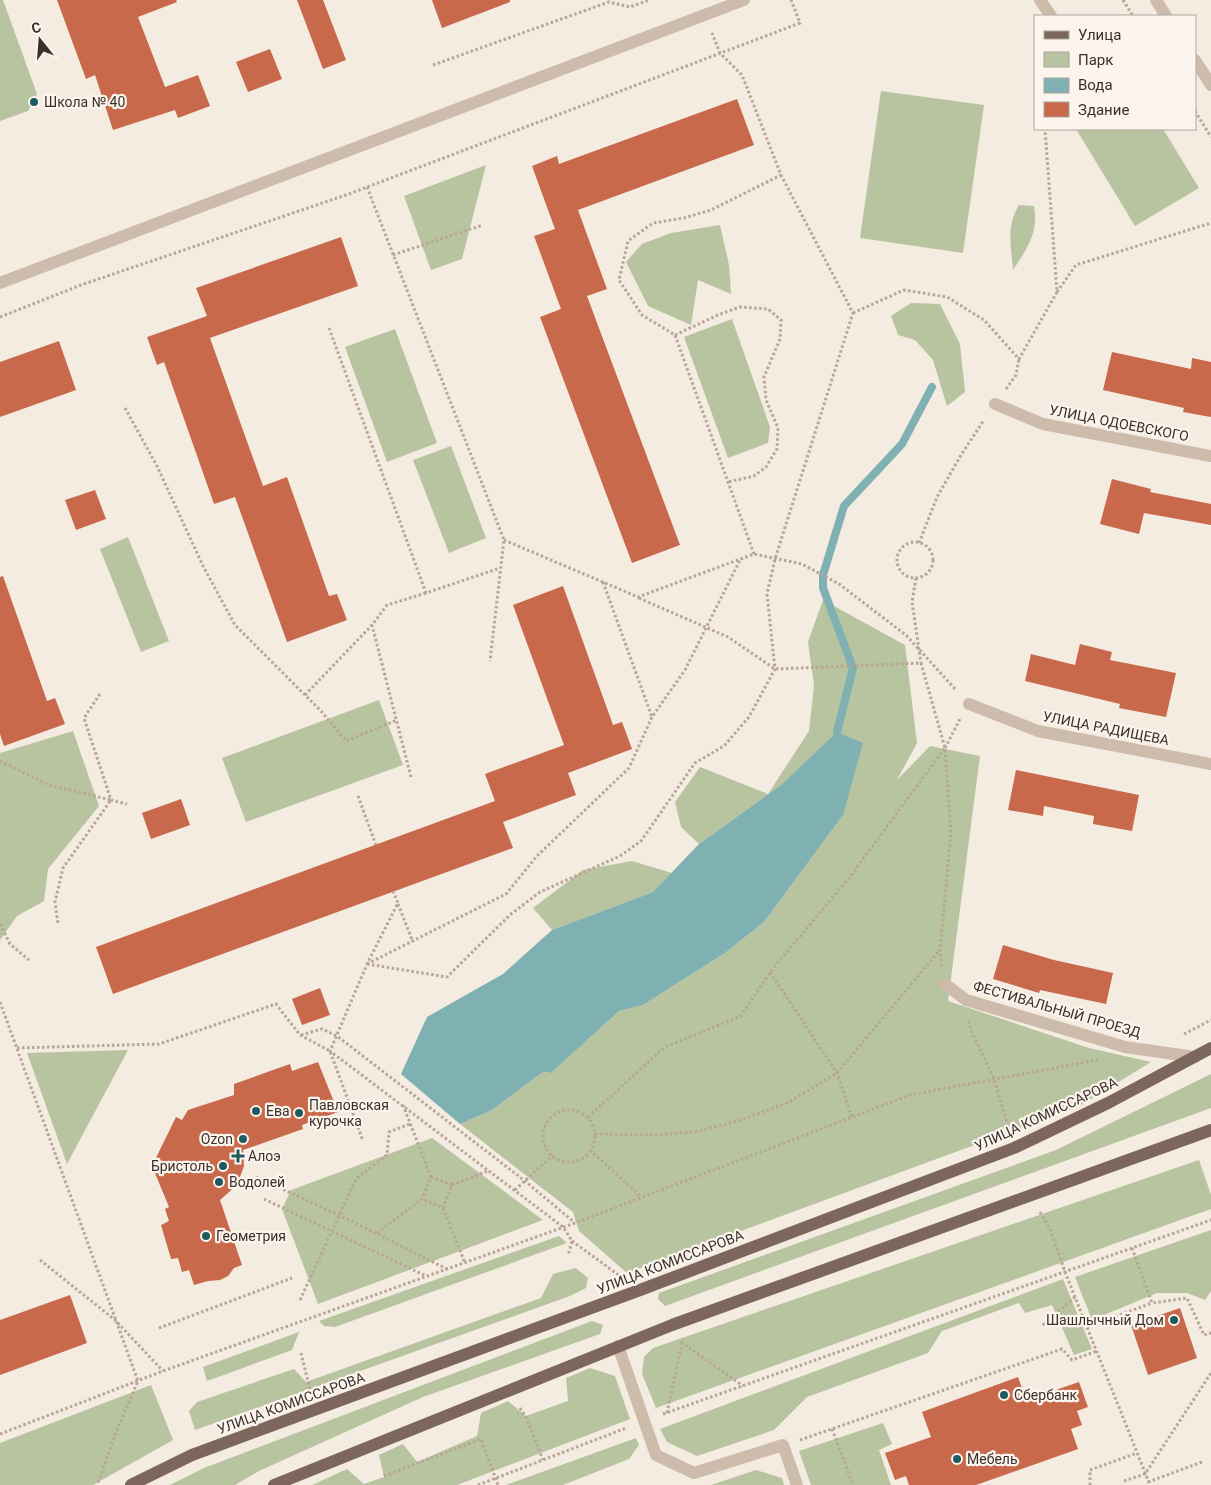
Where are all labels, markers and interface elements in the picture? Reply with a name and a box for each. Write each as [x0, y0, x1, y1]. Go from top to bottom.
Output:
north arrow [15, 15, 65, 65]
legend [1034, 15, 1196, 130]
text: С [29, 19, 43, 37]
text: Улица [1078, 26, 1121, 44]
text: Парк [1078, 51, 1113, 69]
text: Вода [1078, 76, 1113, 94]
place label: Школа № 40 [44, 94, 125, 110]
marker: Школа № 40 [28, 96, 40, 108]
text: Здание [1078, 101, 1129, 119]
street label: УЛИЦА ОДОЕВСКОГО [1048, 402, 1190, 444]
street label: УЛИЦА РАДИЩЕВА [1041, 708, 1171, 748]
street label: ФЕСТИВАЛЬНЫЙ ПРОЕЗД [971, 977, 1143, 1041]
street label: УЛИЦА КОМИССАРОВА [972, 1074, 1120, 1154]
place label: Павловская курочка [309, 1097, 389, 1129]
place label: Ева [266, 1103, 290, 1119]
marker: Ева [250, 1105, 262, 1117]
marker: Павловская курочка [293, 1107, 305, 1119]
place label: Ozon [201, 1131, 233, 1147]
marker: Ozon [237, 1133, 249, 1145]
place label: Алоэ [248, 1148, 281, 1164]
marker: Алоэ [232, 1150, 244, 1162]
place label: Бристоль [151, 1158, 213, 1174]
marker: Бристоль [217, 1160, 229, 1172]
place label: Водолей [229, 1174, 285, 1190]
marker: Водолей [213, 1176, 225, 1188]
street label: УЛИЦА КОМИССАРОВА [594, 1227, 746, 1297]
place label: Геометрия [216, 1228, 286, 1244]
marker: Геометрия [200, 1230, 212, 1242]
place label: Шашлычный Дом [1046, 1312, 1164, 1328]
marker: Шашлычный Дом [1168, 1314, 1180, 1326]
street label: УЛИЦА КОМИССАРОВА [215, 1369, 367, 1437]
place label: Сбербанк [1014, 1387, 1078, 1403]
marker: Сбербанк [998, 1389, 1010, 1401]
place label: Мебель [967, 1451, 1018, 1467]
marker: Мебель [951, 1453, 963, 1465]

